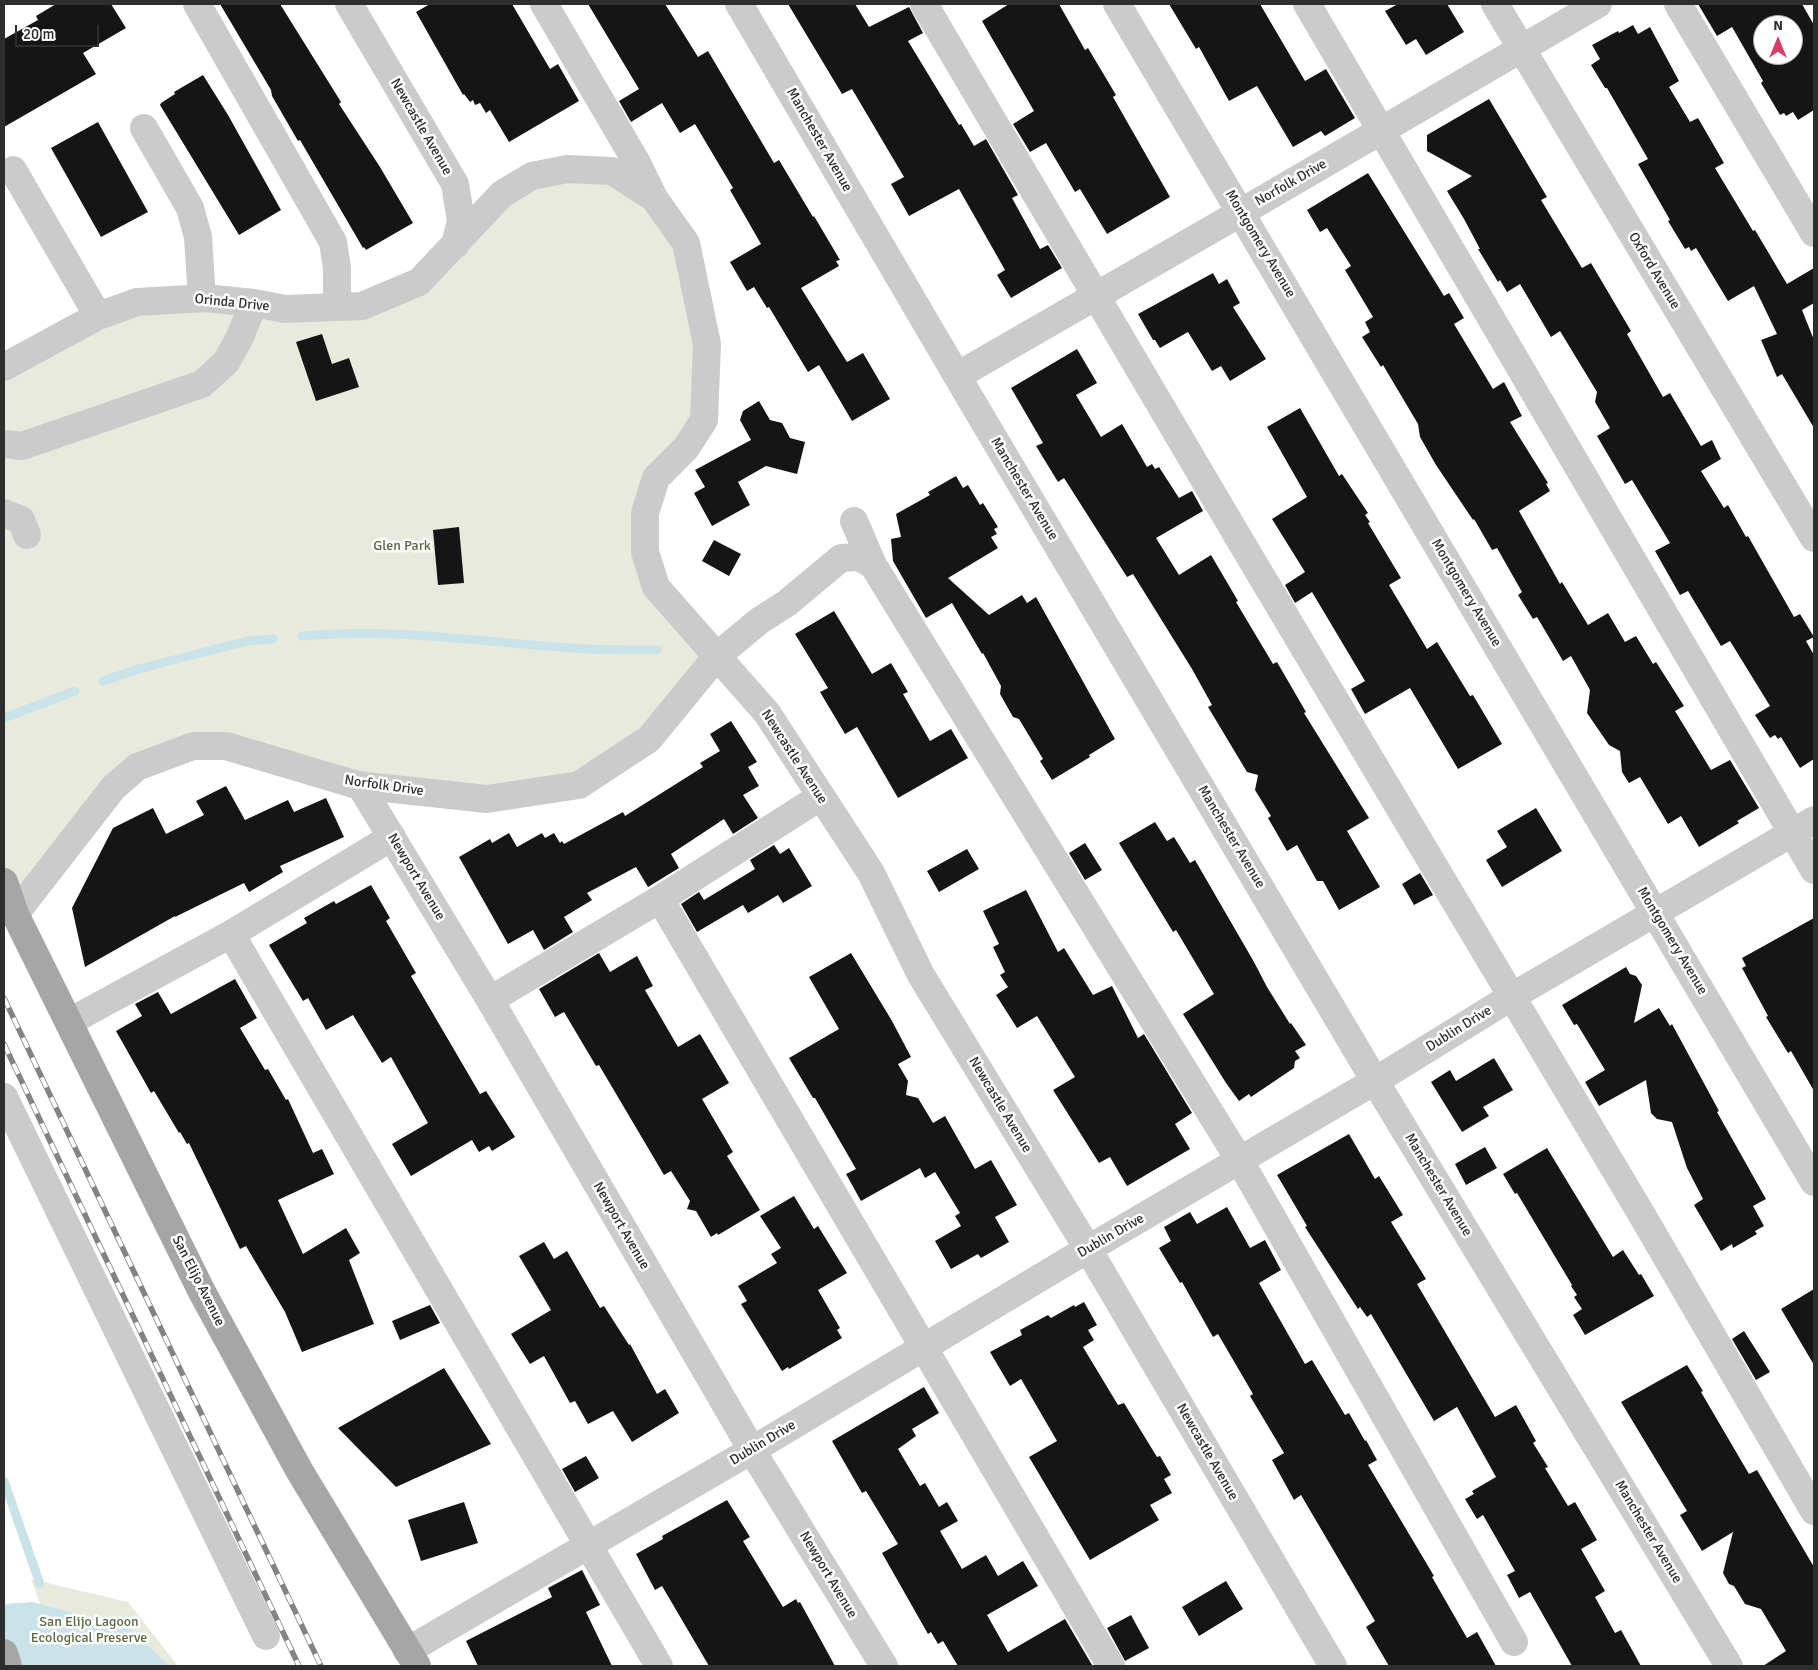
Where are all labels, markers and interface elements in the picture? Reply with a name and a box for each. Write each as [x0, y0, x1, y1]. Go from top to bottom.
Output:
scale bar [18, 15, 101, 47]
north arrow [1753, 15, 1803, 65]
text: N [1773, 17, 1783, 34]
text: 20 m [23, 25, 54, 43]
street label: Newcastle Avenue [387, 76, 455, 178]
street label: Manchester Avenue [782, 85, 856, 195]
street label: Norfolk Drive [1252, 156, 1330, 210]
street label: Montgomery Avenue [1221, 187, 1299, 301]
street label: Oxford Avenue [1624, 229, 1684, 313]
street label: Orinda Drive [194, 291, 270, 315]
street label: Manchester Avenue [987, 434, 1061, 544]
street label: Montgomery Avenue [1427, 536, 1505, 650]
park label: Glen Park [373, 538, 431, 554]
street label: Newcastle Avenue [757, 707, 831, 807]
street label: Norfolk Drive [343, 772, 425, 800]
street label: Manchester Avenue [1194, 782, 1268, 892]
street label: Newport Avenue [383, 831, 449, 923]
street label: Montgomery Avenue [1633, 884, 1711, 998]
street label: Dublin Drive [1423, 1002, 1495, 1056]
street label: Newcastle Avenue [965, 1054, 1035, 1156]
street label: Manchester Avenue [1401, 1130, 1475, 1240]
street label: Newport Avenue [589, 1179, 653, 1273]
street label: Dublin Drive [1075, 1210, 1147, 1262]
street label: San Elijo Avenue [168, 1233, 228, 1329]
street label: Newcastle Avenue [1173, 1401, 1241, 1503]
street label: Dublin Drive [727, 1417, 799, 1469]
street label: Manchester Avenue [1611, 1477, 1685, 1587]
street label: Newport Avenue [795, 1529, 861, 1621]
park label: San Elijo Lagoon Ecological Preserve [31, 1614, 147, 1646]

